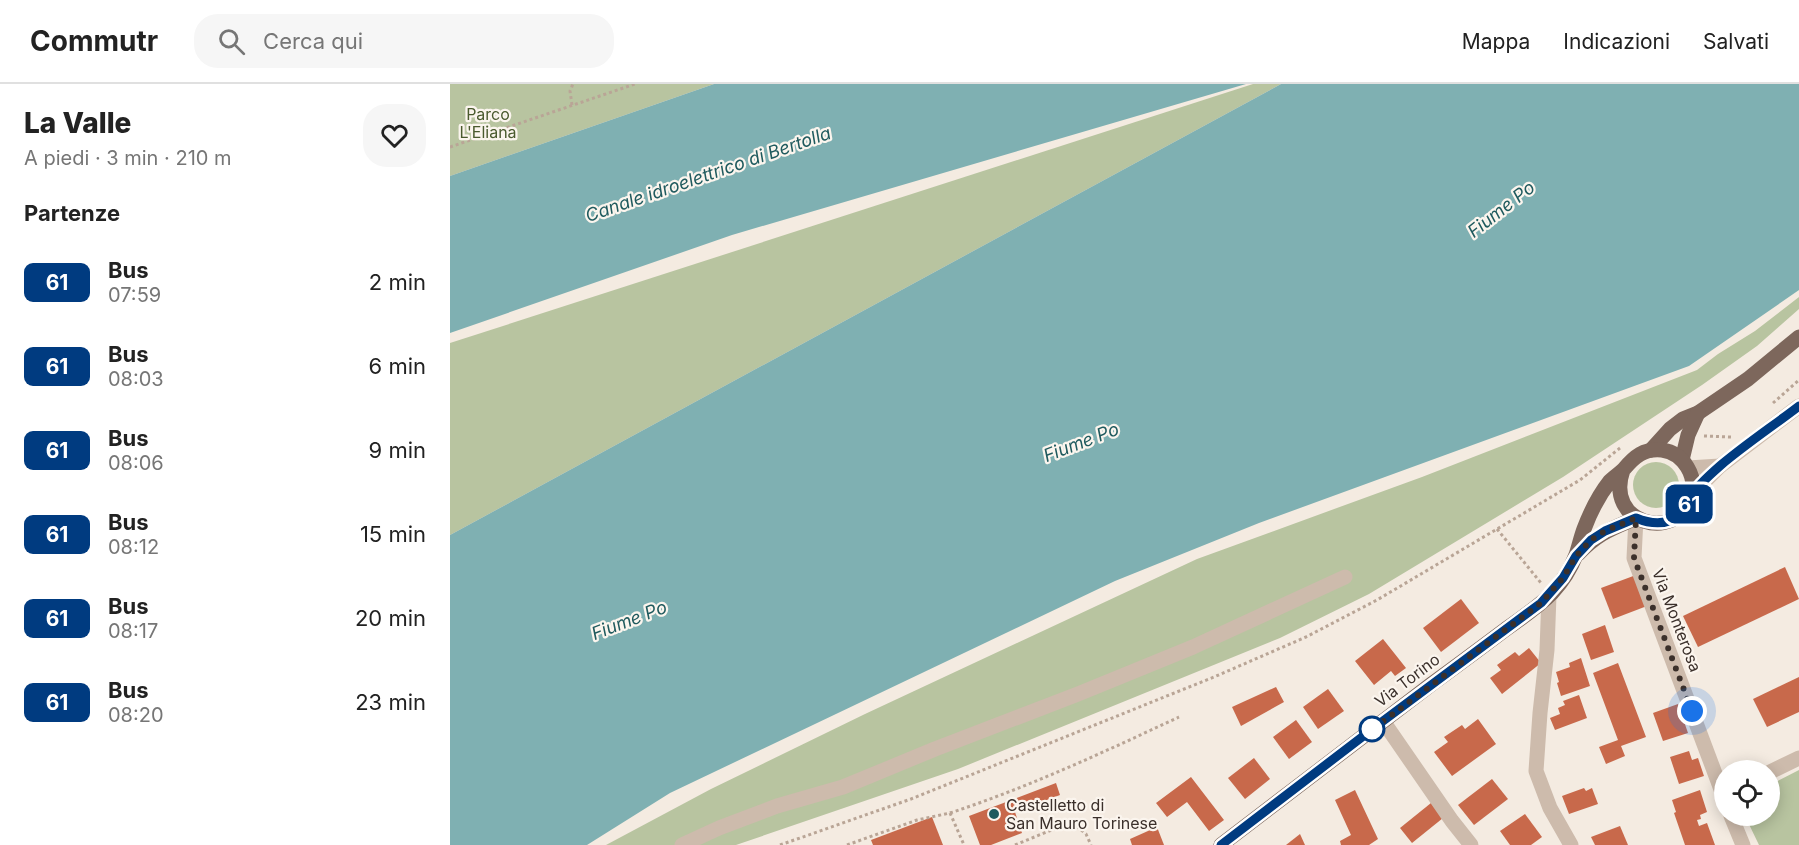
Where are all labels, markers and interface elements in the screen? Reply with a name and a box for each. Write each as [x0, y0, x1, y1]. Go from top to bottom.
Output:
search box [194, 14, 614, 68]
text: Commutr [30, 24, 158, 58]
icon: search [215, 25, 248, 58]
text: Cerca qui [263, 28, 363, 54]
text: Mappa [1462, 29, 1530, 54]
text: Indicazioni [1563, 29, 1670, 54]
text: Salvati [1703, 29, 1769, 54]
button: heart [363, 104, 426, 167]
park label: Parco L'Eliana [459, 104, 517, 142]
text: La Valle [24, 106, 131, 140]
water label: Canale idroelettrico di Bertolla [582, 122, 834, 226]
text: A piedi · 3 min · 210 m [24, 146, 232, 170]
water label: Fiume Po [1463, 176, 1539, 242]
text: Partenze [24, 200, 120, 226]
text: Bus [108, 257, 149, 283]
text: 2 min [369, 269, 426, 295]
text: 61 [46, 270, 68, 295]
text: 07:59 [108, 283, 161, 307]
text: Bus [108, 341, 149, 367]
text: 6 min [369, 353, 426, 379]
text: 61 [46, 354, 68, 379]
text: 08:03 [108, 367, 164, 391]
water label: Fiume Po [1040, 418, 1122, 466]
text: Bus [108, 425, 149, 451]
text: 9 min [369, 437, 426, 463]
text: 61 [46, 438, 68, 463]
text: 08:06 [108, 451, 164, 475]
line badge: 61 [1662, 484, 1716, 524]
text: 61 [1678, 492, 1700, 517]
text: Bus [108, 509, 149, 535]
text: 15 min [360, 521, 426, 547]
text: 61 [46, 522, 68, 547]
text: 08:12 [108, 535, 159, 559]
street label: Via Monterosa [1648, 565, 1706, 675]
text: Bus [108, 593, 149, 619]
water label: Fiume Po [588, 596, 670, 644]
text: 20 min [355, 605, 426, 631]
text: 61 [46, 606, 68, 631]
text: 08:17 [108, 619, 158, 643]
street label: Via Torino [1371, 649, 1443, 711]
text: Bus [108, 677, 149, 703]
text: 23 min [355, 689, 426, 715]
text: 61 [46, 690, 68, 715]
your location [1677, 696, 1707, 726]
text: 08:20 [108, 703, 164, 727]
unlabelled marker [1359, 716, 1385, 742]
map controls [1714, 760, 1780, 826]
button: locate [1714, 760, 1780, 826]
place label: Castelletto di San Mauro Torinese [1006, 795, 1157, 833]
marker: Castelletto di San Mauro Torinese [987, 807, 1001, 821]

